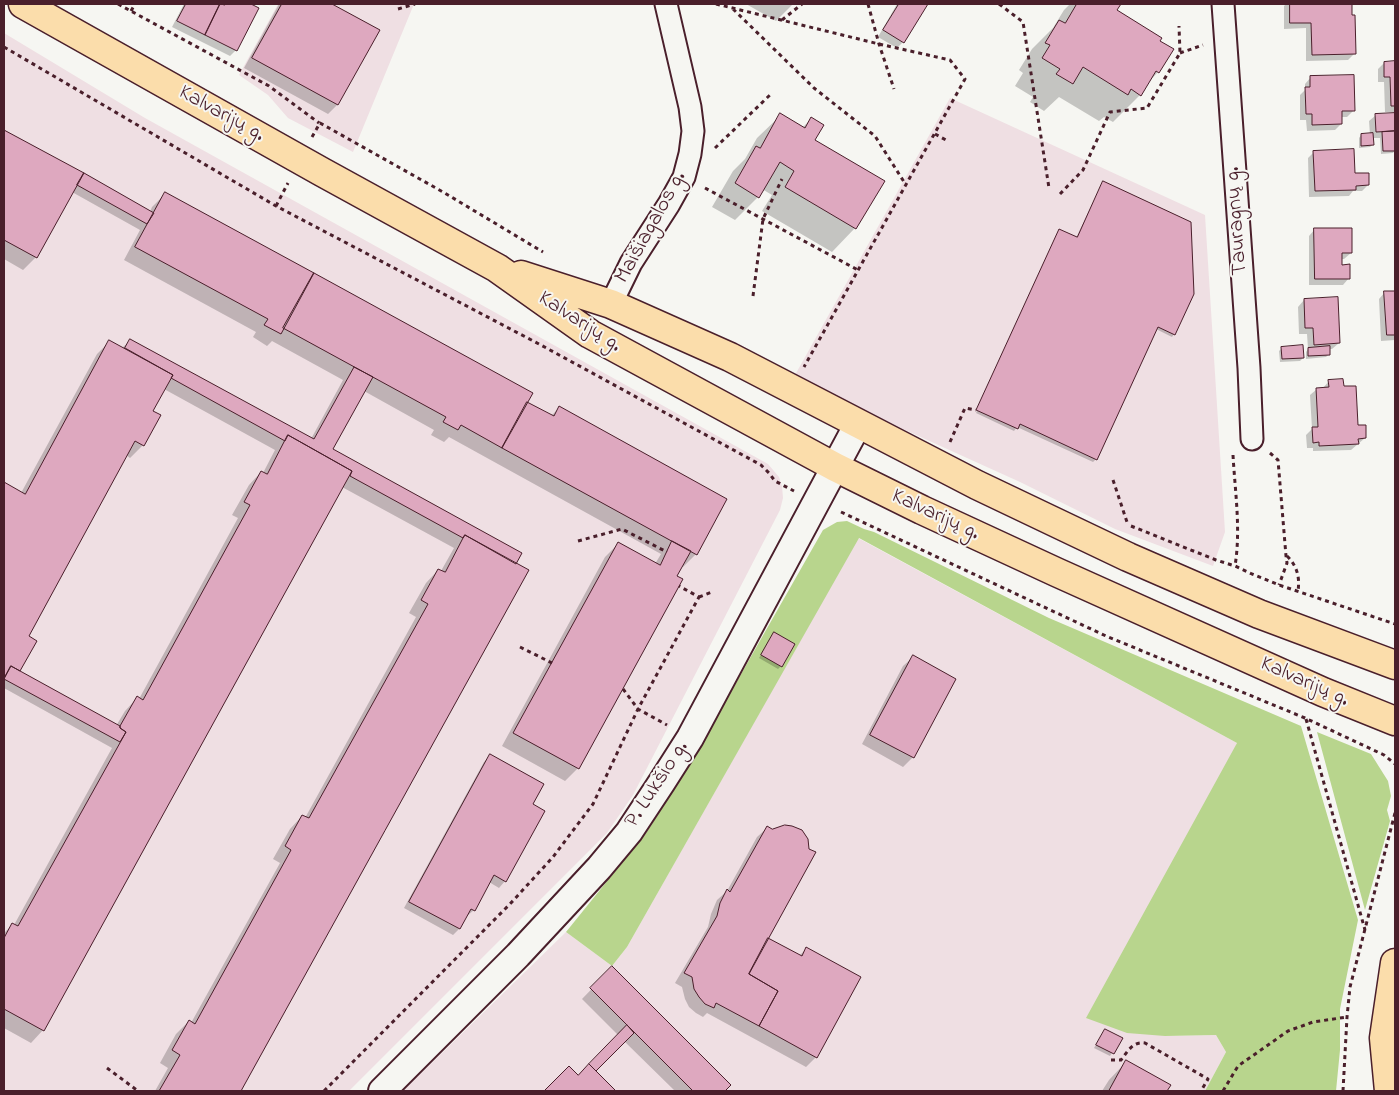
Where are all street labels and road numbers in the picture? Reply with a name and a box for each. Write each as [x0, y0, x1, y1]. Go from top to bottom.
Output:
street label: Kalvarijų g. [173, 81, 269, 149]
street label: Tauragnų g. [1221, 166, 1255, 276]
street label: Maišiagalos g. [610, 167, 694, 289]
street label: Kalvarijų g. [532, 286, 626, 360]
street label: Kalvarijų g. [887, 484, 983, 548]
street label: Kalvarijų g. [1256, 652, 1352, 714]
street label: P. Lukšio g. [620, 737, 696, 833]

